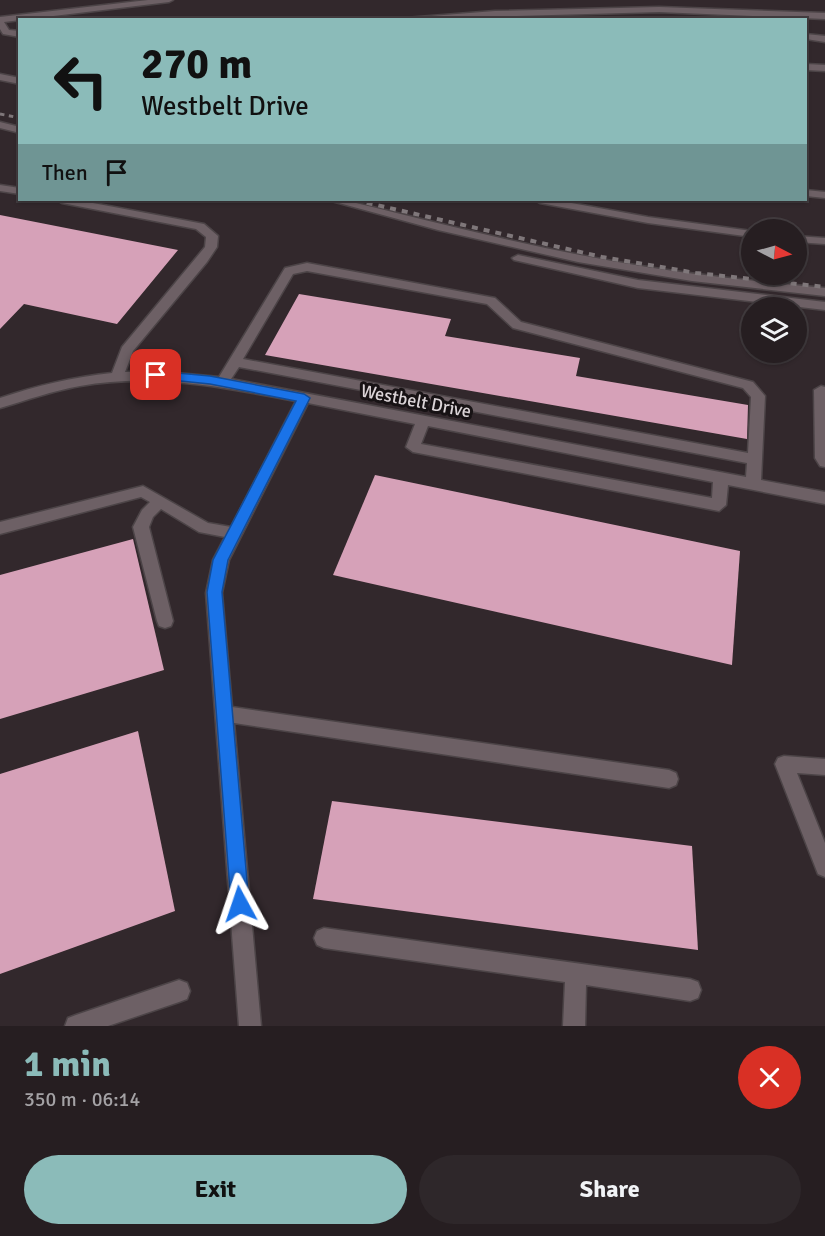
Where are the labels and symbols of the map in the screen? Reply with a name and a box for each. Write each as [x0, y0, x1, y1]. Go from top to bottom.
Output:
north arrow [741, 219, 807, 285]
pin [130, 349, 181, 400]
street label: Westbelt Drive [359, 380, 473, 422]
position arrow [208, 872, 272, 936]

